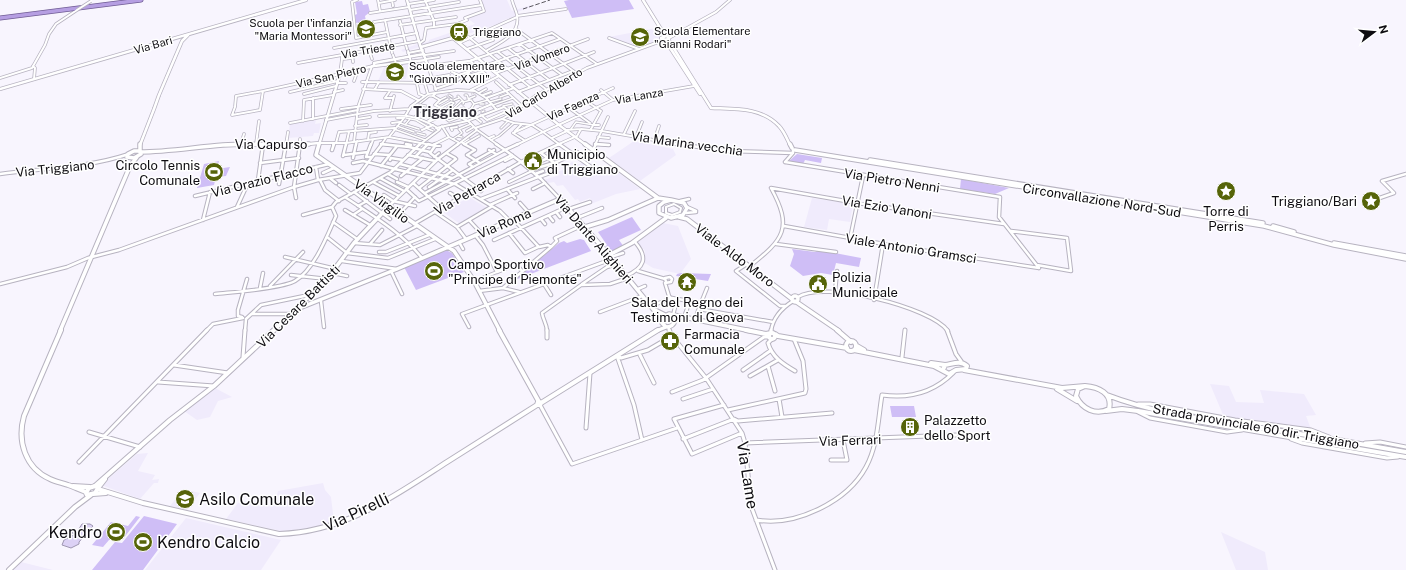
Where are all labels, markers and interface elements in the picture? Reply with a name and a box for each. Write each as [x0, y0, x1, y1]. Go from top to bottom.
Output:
north arrow [1354, 12, 1394, 52]
place label: Scuola per l'infanzia "Maria Montessori" [249, 17, 352, 42]
school or university icon: Scuola per l'infanzia "Maria Montessori" [355, 18, 377, 40]
station icon: Triggiano [448, 21, 470, 43]
text: N [1377, 23, 1391, 35]
place label: Scuola Elementare "Gianni Rodari" [654, 25, 751, 50]
place label: Triggiano [473, 26, 521, 38]
school or university icon: Scuola Elementare "Gianni Rodari" [629, 26, 651, 48]
street label: Via Bari [132, 34, 174, 56]
street label: Via Trieste [340, 39, 396, 61]
street label: Via Vomero [513, 41, 571, 73]
place label: Scuola elementare "Giovanni XXIII" [409, 60, 505, 85]
school or university icon: Scuola elementare "Giovanni XXIII" [384, 61, 406, 83]
street label: Via San Pietro [295, 62, 367, 90]
street label: Via Carlo Alberto [504, 65, 584, 121]
street label: Via Lanza [614, 86, 664, 106]
street label: Via Faenza [545, 89, 601, 123]
district label: Triggiano [413, 104, 477, 120]
street label: Via Marina vecchia [630, 128, 744, 159]
street label: Via Capurso [235, 137, 307, 152]
place label: Municipio di Triggiano [547, 147, 618, 177]
public building icon: Municipio di Triggiano [522, 150, 544, 172]
street label: Via Triggiano [15, 157, 95, 180]
place label: Circolo Tennis Comunale [115, 158, 200, 188]
sports icon: Circolo Tennis Comunale [203, 161, 225, 183]
street label: Via Orazio Flacco [210, 161, 314, 200]
street label: Via Pietro Nenni [843, 166, 941, 195]
street label: Via Petrarca [432, 168, 503, 218]
street label: Via Virgilio [351, 176, 412, 227]
place icon: Torre di Perris [1215, 180, 1237, 202]
street label: Circonvallazione Nord-Sud [1022, 181, 1182, 220]
place icon: Triggiano/Bari [1360, 190, 1382, 212]
street label: Via Dante Alighieri [551, 192, 636, 286]
street label: Via Ezio Vanoni [841, 193, 933, 222]
place label: Triggiano/Bari [1271, 194, 1357, 209]
place label: Torre di Perris [1203, 204, 1249, 234]
street label: Via Roma [475, 205, 533, 241]
street label: Viale Aldo Moro [692, 221, 777, 290]
street label: Viale Antonio Gramsci [844, 231, 978, 266]
place label: Campo Sportivo "Principe di Piemonte" [448, 257, 582, 287]
sports icon: Campo Sportivo "Principe di Piemonte" [423, 260, 445, 282]
street label: Via Cesare Battisti [254, 262, 343, 351]
place label: Polizia Municipale [832, 270, 898, 300]
temple icon: Sala del Regno dei Testimoni di Geova [676, 271, 698, 293]
public building icon: Polizia Municipale [807, 273, 829, 295]
place label: Sala del Regno dei Testimoni di Geova [630, 295, 744, 325]
place label: Farmacia Comunale [684, 327, 745, 357]
pharmacy icon: Farmacia Comunale [659, 330, 681, 352]
street label: Strada provinciale 60 dir. Triggiano [1151, 401, 1360, 452]
place label: Palazzetto dello Sport [924, 413, 991, 443]
building icon: Palazzetto dello Sport [899, 416, 921, 438]
street label: Via Ferrari [818, 432, 882, 449]
street label: Via Lame [733, 440, 762, 510]
school or university icon: Asilo Comunale [174, 488, 196, 510]
street label: Via Pirelli [320, 489, 392, 536]
place label: Asilo Comunale [199, 490, 314, 509]
sports icon: Kendro [105, 521, 127, 543]
place label: Kendro [48, 523, 102, 542]
sports icon: Kendro Calcio [132, 531, 154, 553]
place label: Kendro Calcio [157, 533, 260, 552]

